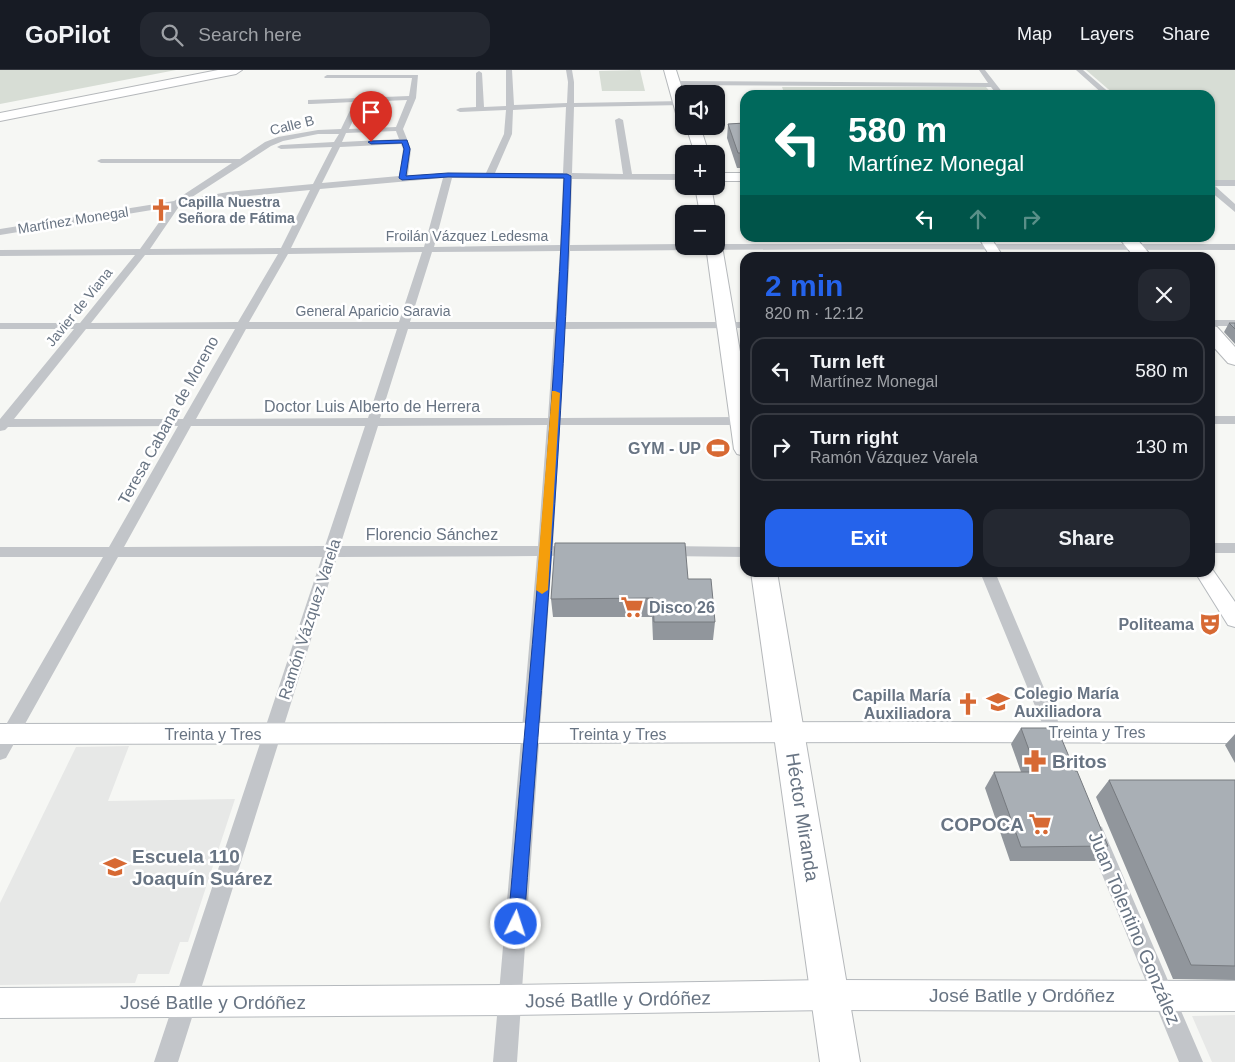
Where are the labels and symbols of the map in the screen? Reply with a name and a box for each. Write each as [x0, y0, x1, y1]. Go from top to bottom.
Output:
pin [350, 91, 392, 142]
street label: Calle B [268, 112, 316, 138]
place label: Capilla Nuestra Señora de Fátima [178, 194, 295, 226]
church icon: Capilla Nuestra Señora de Fátima [148, 197, 174, 223]
street label: Martínez Monegal [16, 203, 130, 237]
street label: Froilán Vázquez Ledesma [386, 228, 549, 244]
street label: Javier de Viana [42, 264, 116, 349]
street label: General Aparicio Saravia [296, 303, 451, 319]
street label: Teresa Cabana de Moreno [115, 333, 222, 507]
street label: Doctor Luis Alberto de Herrera [264, 398, 480, 415]
sports icon: GYM - UP [705, 435, 731, 461]
place label: GYM - UP [628, 440, 701, 457]
street label: Florencio Sánchez [366, 526, 498, 543]
street label: Ramón Vázquez Varela [275, 537, 344, 702]
supermarket icon: Disco 26 [619, 594, 645, 620]
place label: Disco 26 [649, 599, 715, 616]
theatre icon: Politeama [1197, 611, 1223, 637]
place label: Politeama [1118, 616, 1194, 633]
place label: Colegio María Auxiliadora [1014, 685, 1119, 720]
place label: Capilla María Auxiliadora [852, 687, 951, 722]
school or university icon: Colegio María Auxiliadora [985, 689, 1011, 715]
church icon: Capilla María Auxiliadora [955, 691, 981, 717]
street label: Treinta y Tres [1048, 724, 1146, 741]
street label: Treinta y Tres [164, 726, 262, 743]
street label: Treinta y Tres [569, 726, 667, 743]
pharmacy icon: Britos [1022, 748, 1048, 774]
street label: Héctor Miranda [782, 751, 823, 883]
place label: Britos [1052, 751, 1107, 772]
supermarket icon: COPOCA [1027, 811, 1053, 837]
place label: COPOCA [941, 814, 1024, 835]
street label: Juan Tolentino González [1084, 828, 1185, 1028]
place label: Escuela 110 Joaquín Suárez [132, 846, 272, 889]
school or university icon: Escuela 110 Joaquín Suárez [102, 854, 128, 880]
position arrow [489, 897, 541, 949]
street label: José Batlle y Ordóñez [929, 985, 1115, 1006]
street label: José Batlle y Ordóñez [525, 987, 711, 1012]
street label: José Batlle y Ordóñez [120, 992, 306, 1013]

